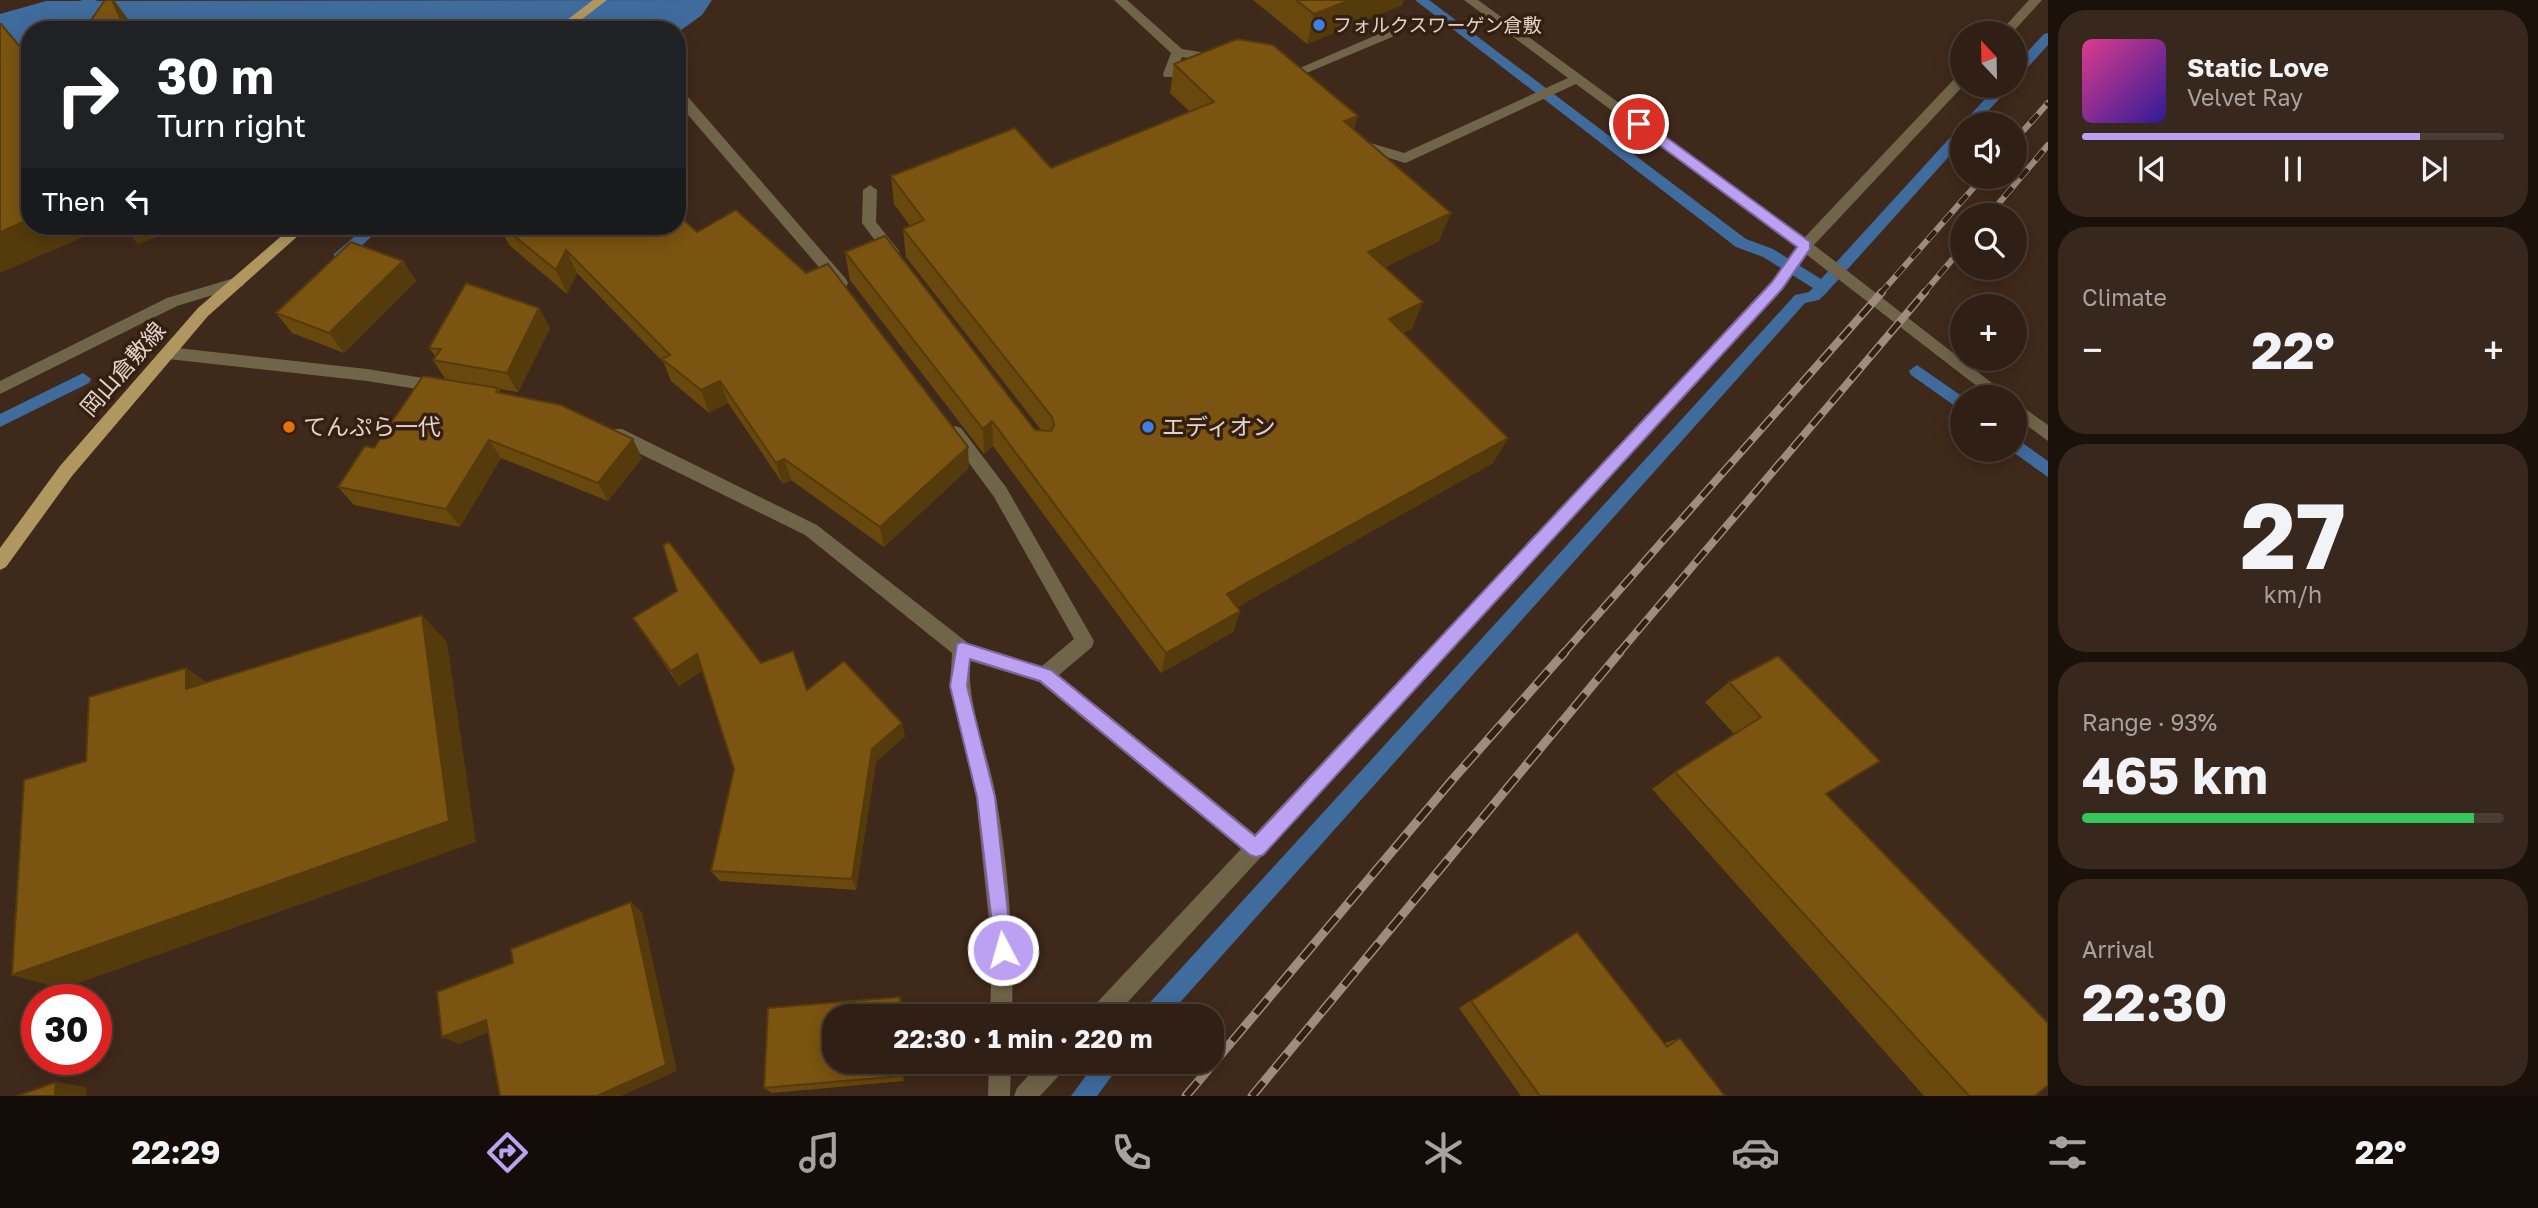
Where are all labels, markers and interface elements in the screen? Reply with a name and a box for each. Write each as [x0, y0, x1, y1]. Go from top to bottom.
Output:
place label: フォルクスワーゲン倉敷 [1333, 13, 1541, 36]
marker: フォルクスワーゲン倉敷 [1311, 17, 1327, 33]
north arrow [1950, 21, 2026, 98]
map controls [1950, 21, 2027, 462]
text: 30 m [157, 46, 274, 105]
icon: right [42, 49, 133, 140]
text: Static Love [2187, 52, 2329, 83]
text: Velvet Ray [2187, 83, 2303, 111]
pin [1609, 94, 1669, 154]
icon: arrive [1620, 105, 1658, 143]
text: Turn right [157, 106, 306, 144]
button: sound [1950, 112, 2027, 189]
icon: previous [2133, 150, 2171, 188]
icon: pause [2274, 150, 2312, 188]
icon: next [2415, 150, 2453, 188]
icon: left [119, 182, 157, 220]
text: Then [42, 186, 105, 217]
button: search [1950, 203, 2027, 280]
text: Climate [2082, 283, 2167, 311]
button: + [1950, 294, 2027, 371]
street label: 岡山倉敷線 [74, 316, 171, 421]
text: 22° [2251, 318, 2335, 380]
text: − [2082, 327, 2103, 372]
text: + [2483, 327, 2504, 372]
button: − [1950, 385, 2027, 462]
place label: てんぷら一代 [303, 412, 441, 440]
place label: エディオン [1162, 412, 1275, 440]
marker: てんぷら一代 [281, 419, 297, 435]
marker: エディオン [1140, 419, 1156, 435]
text: 27 [2240, 480, 2346, 589]
text: km/h [2264, 580, 2322, 608]
text: Range · 93% [2082, 708, 2217, 736]
text: 465 km [2082, 743, 2268, 805]
position arrow [966, 913, 1040, 987]
text: Arrival [2082, 935, 2154, 963]
text: 22:30 [2082, 970, 2228, 1032]
speed limit sign: 30 [21, 984, 112, 1075]
text: 22:30 · 1 min · 220 m [894, 1023, 1152, 1054]
icon: directions [483, 1128, 532, 1177]
icon: music [795, 1128, 844, 1177]
icon: phone [1107, 1128, 1156, 1177]
icon: climate [1419, 1128, 1468, 1177]
icon: car [1731, 1128, 1780, 1177]
icon: filters [2043, 1128, 2092, 1177]
text: 22:29 [131, 1133, 221, 1171]
text: 22° [2355, 1133, 2406, 1171]

